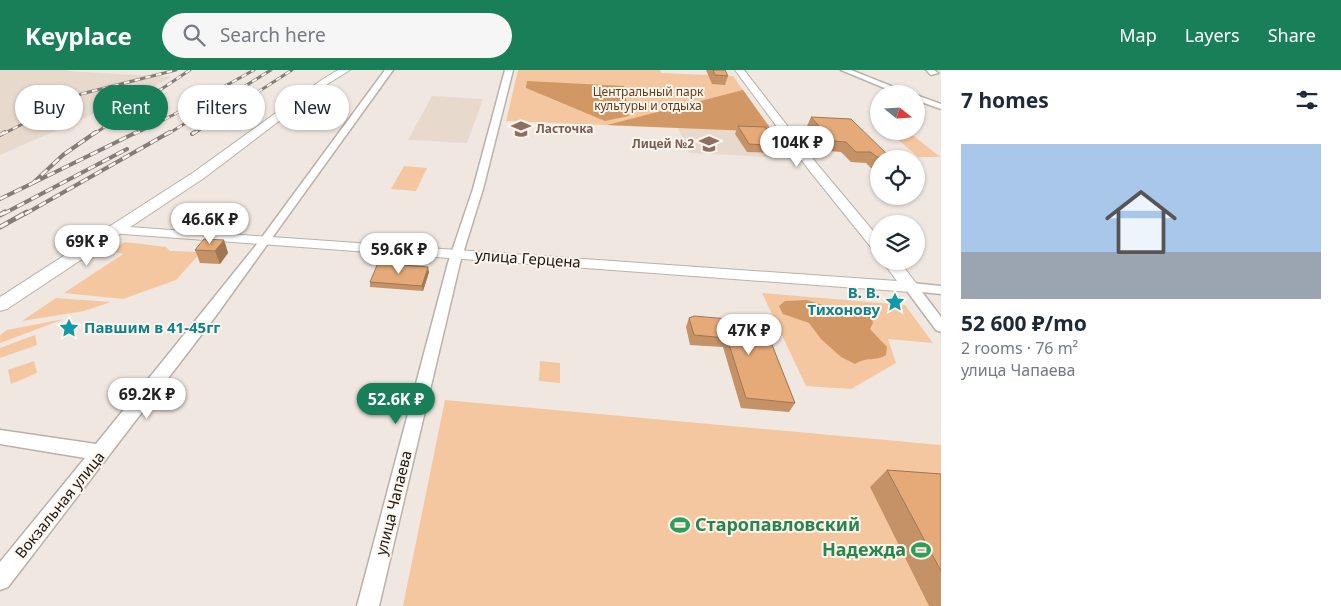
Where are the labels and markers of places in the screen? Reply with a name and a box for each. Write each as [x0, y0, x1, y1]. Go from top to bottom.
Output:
school or university icon: Ласточка [510, 118, 532, 140]
place label: Ласточка [536, 120, 593, 137]
pin: 104K ₽ [756, 126, 838, 168]
school or university icon: Лицей №2 [698, 133, 720, 155]
place label: Лицей №2 [632, 135, 694, 152]
pin: 46.6K ₽ [164, 202, 256, 245]
pin: 69K ₽ [52, 224, 122, 267]
pin: 59.6K ₽ [353, 232, 445, 275]
place label: В. В. Тихонову [808, 282, 880, 319]
place icon: В. В. Тихонову [884, 291, 906, 313]
pin: 47K ₽ [714, 314, 784, 356]
place icon: Павшим в 41-45гг [58, 317, 80, 339]
place label: Павшим в 41-45гг [84, 317, 220, 337]
pin: 69.2K ₽ [101, 378, 193, 420]
pin: 52.6K ₽ [350, 382, 442, 425]
place label: Старопавловский [695, 512, 860, 536]
sports icon: Старопавловский [669, 514, 691, 536]
place label: Надежда [822, 537, 906, 561]
sports icon: Надежда [910, 539, 932, 561]

